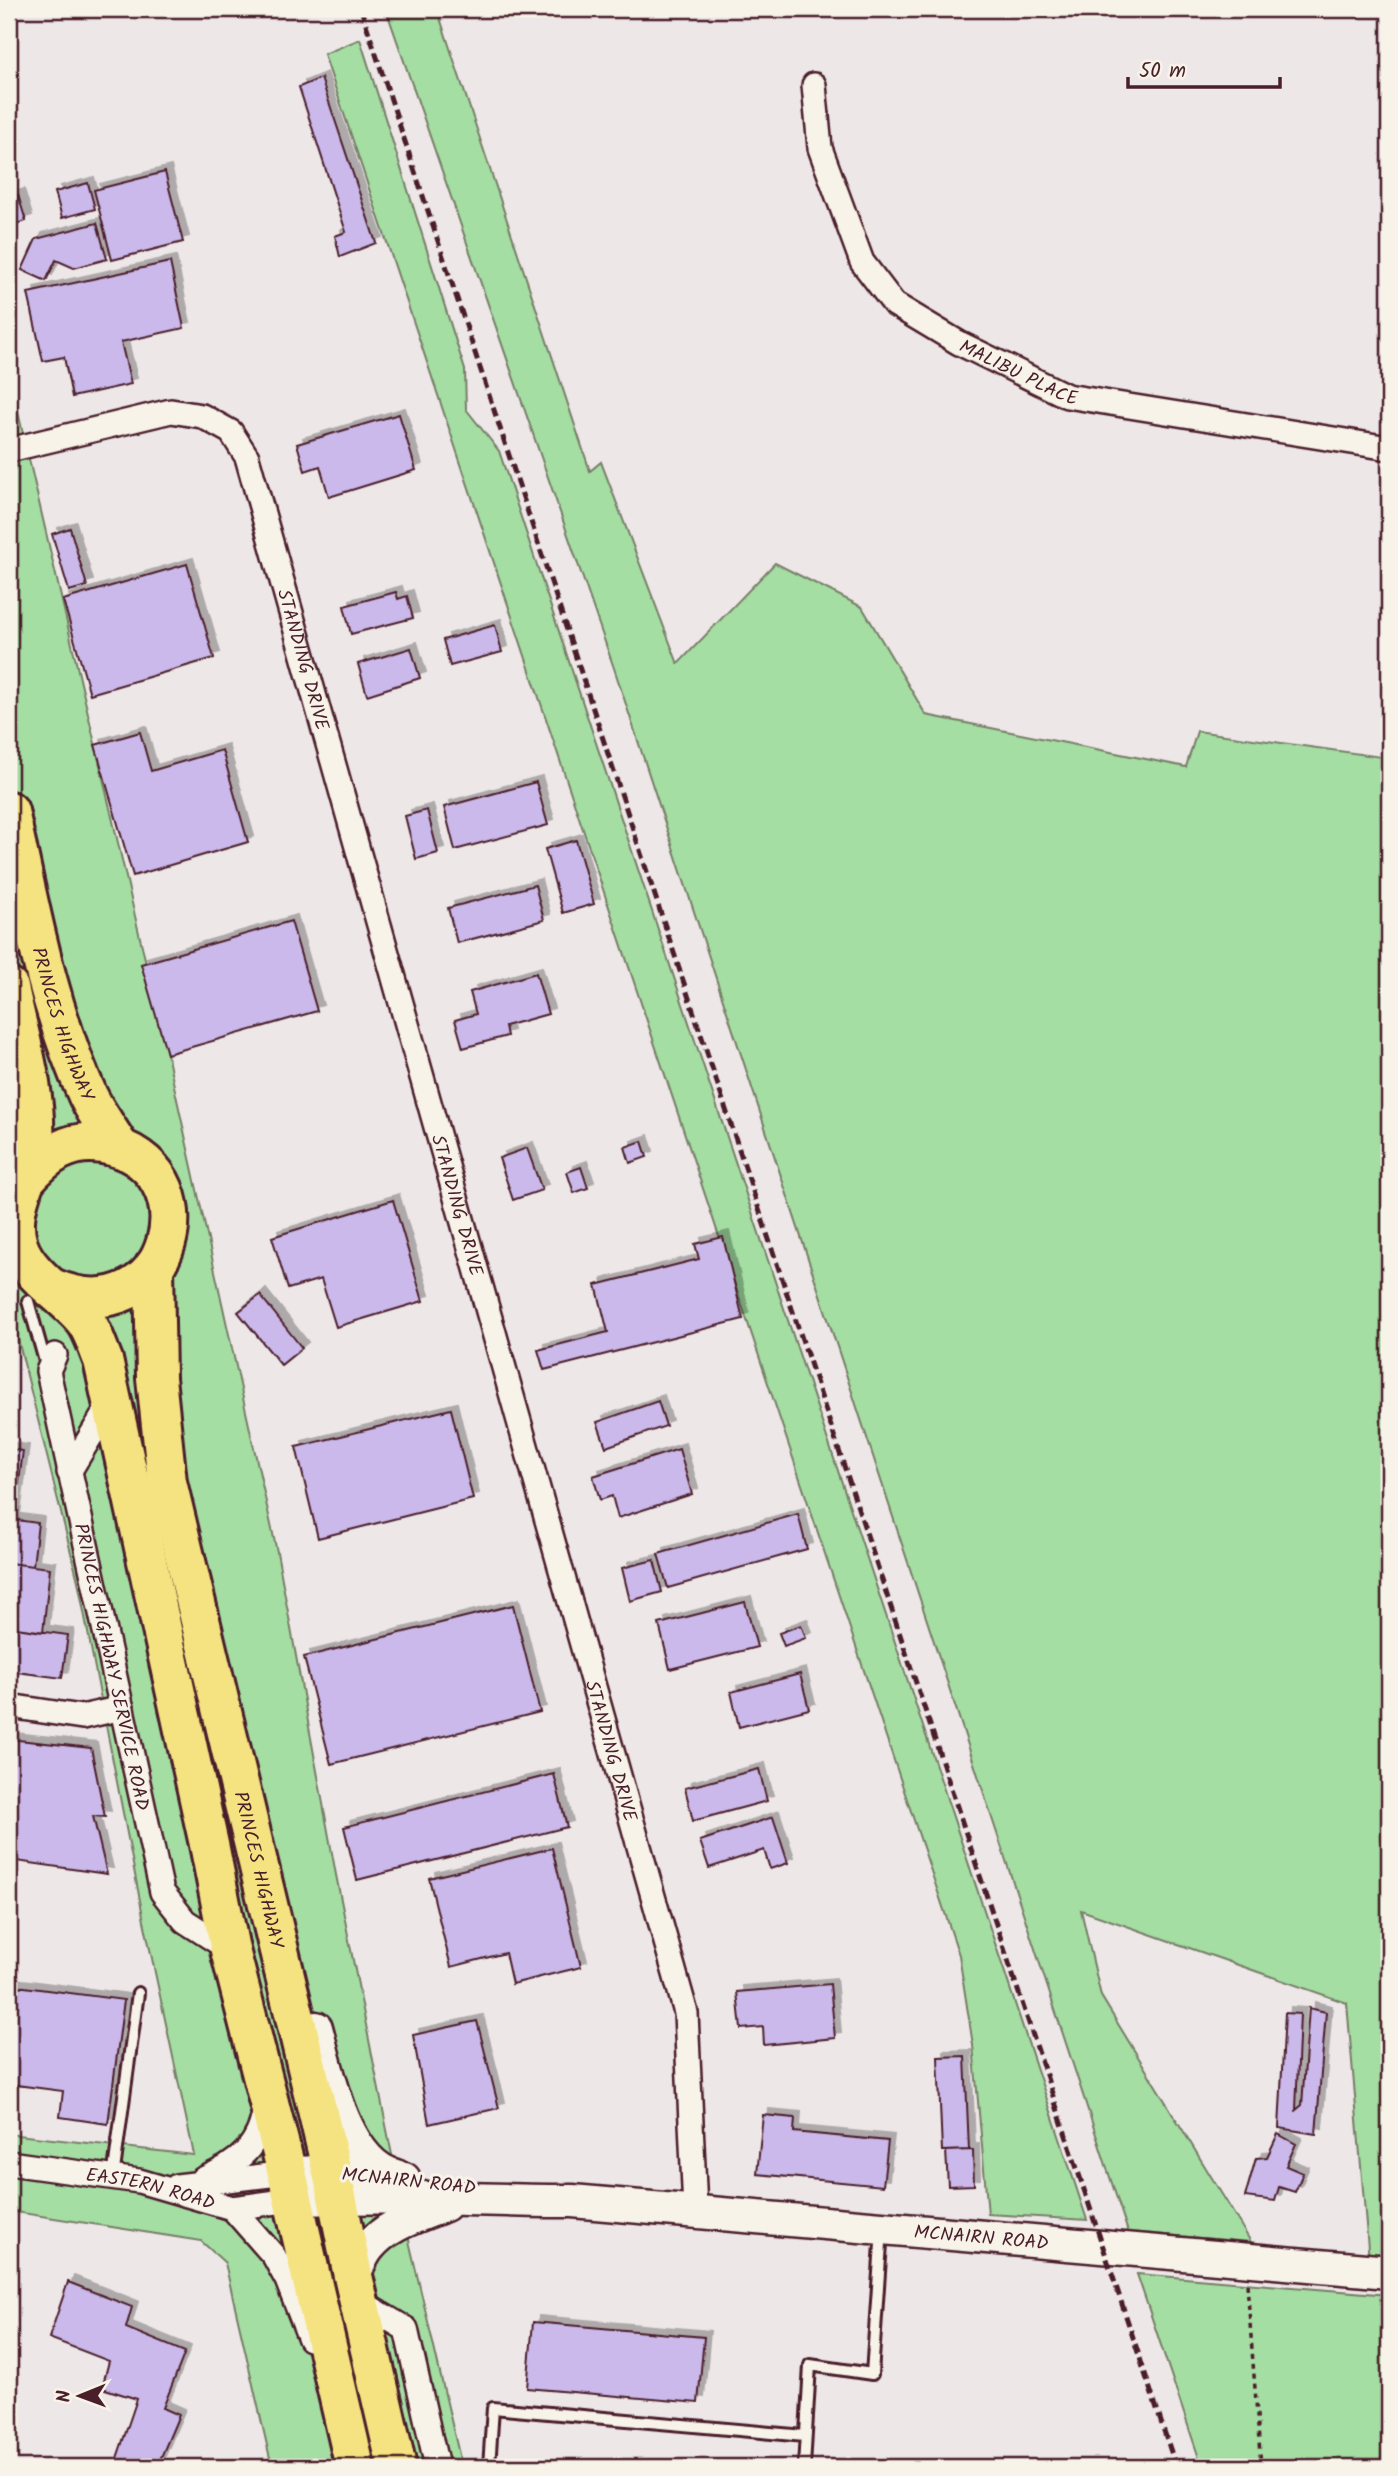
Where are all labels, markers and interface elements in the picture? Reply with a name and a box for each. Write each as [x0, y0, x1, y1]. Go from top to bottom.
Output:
scale bar [1128, 46, 1281, 90]
text: 50 m [1139, 55, 1186, 88]
street label: MALIBU PLACE [954, 332, 1080, 415]
street label: STANDING DRIVE [268, 586, 337, 735]
street label: PRINCES HIGHWAY [22, 944, 102, 1108]
street label: STANDING DRIVE [422, 1131, 491, 1280]
street label: PRINCES HIGHWAY SERVICE ROAD [65, 1520, 157, 1814]
street label: STANDING DRIVE [576, 1677, 644, 1826]
street label: PRINCES HIGHWAY [224, 1788, 291, 1953]
street label: MCNAIRN ROAD [340, 2160, 477, 2204]
street label: EASTERN ROAD [84, 2161, 218, 2219]
street label: MCNAIRN ROAD [913, 2218, 1050, 2259]
north arrow [46, 2360, 116, 2430]
text: N [50, 2390, 80, 2403]

